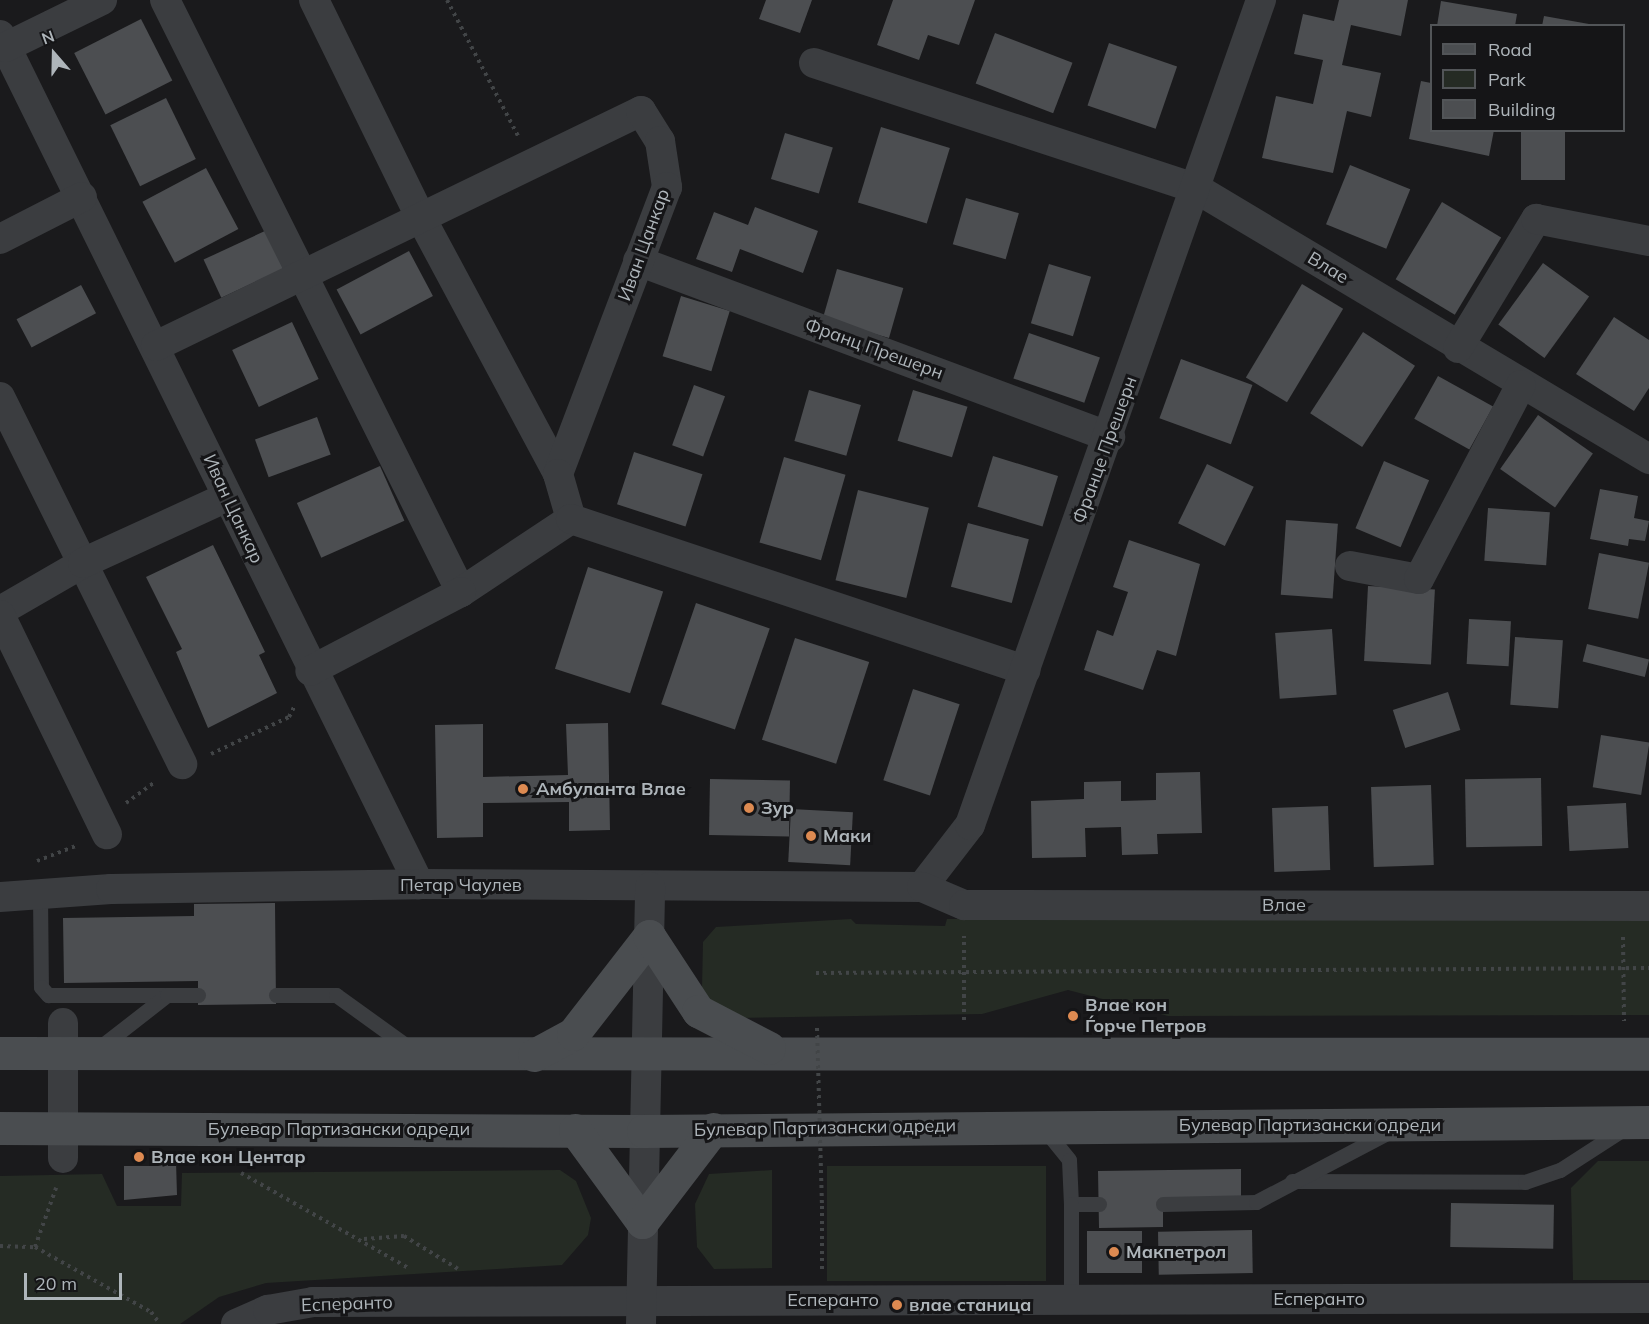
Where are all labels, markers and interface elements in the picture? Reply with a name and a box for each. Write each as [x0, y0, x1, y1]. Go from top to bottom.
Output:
north arrow [24, 24, 84, 84]
legend [1430, 24, 1625, 132]
text: N [39, 26, 57, 49]
text: Road [1488, 38, 1532, 61]
text: Park [1488, 68, 1526, 91]
text: Building [1488, 98, 1556, 121]
street label: Иван Цанкар [614, 186, 674, 304]
street label: Влае [1304, 247, 1352, 289]
street label: Франц Прешерн [802, 314, 946, 384]
street label: Францe Прешерн [1068, 373, 1142, 527]
street label: Иван Цанкар [198, 451, 268, 567]
place label: Амбуланта Влае [536, 778, 686, 800]
marker: Амбуланта Влае [514, 780, 532, 798]
place label: Зур [761, 797, 794, 819]
marker: Зур [742, 801, 756, 815]
place label: Маки [823, 825, 871, 847]
marker: Маки [804, 829, 818, 843]
street label: Петар Чаулев [400, 874, 522, 896]
street label: Влае [1262, 894, 1306, 916]
place label: Влае кон Ѓорче Петров [1085, 995, 1206, 1038]
marker: Влае кон Ѓорче Петров [1066, 1009, 1080, 1023]
street label: Булевар Партизански одреди [1179, 1114, 1441, 1136]
street label: Булевар Партизански одреди [694, 1115, 956, 1141]
street label: Булевар Партизански одреди [208, 1118, 470, 1140]
place label: Влае кон Центар [151, 1146, 306, 1168]
marker: Влае кон Центар [132, 1150, 146, 1164]
place label: Макпетрол [1126, 1241, 1226, 1263]
marker: Макпетрол [1107, 1245, 1121, 1259]
scale bar [27, 1261, 124, 1299]
text: 20 m [35, 1272, 77, 1295]
street label: Есперанто [1273, 1288, 1365, 1310]
street label: Есперанто [787, 1289, 879, 1311]
street label: Есперанто [301, 1292, 393, 1316]
place label: влае станица [909, 1294, 1031, 1316]
marker: влае станица [890, 1298, 904, 1312]

